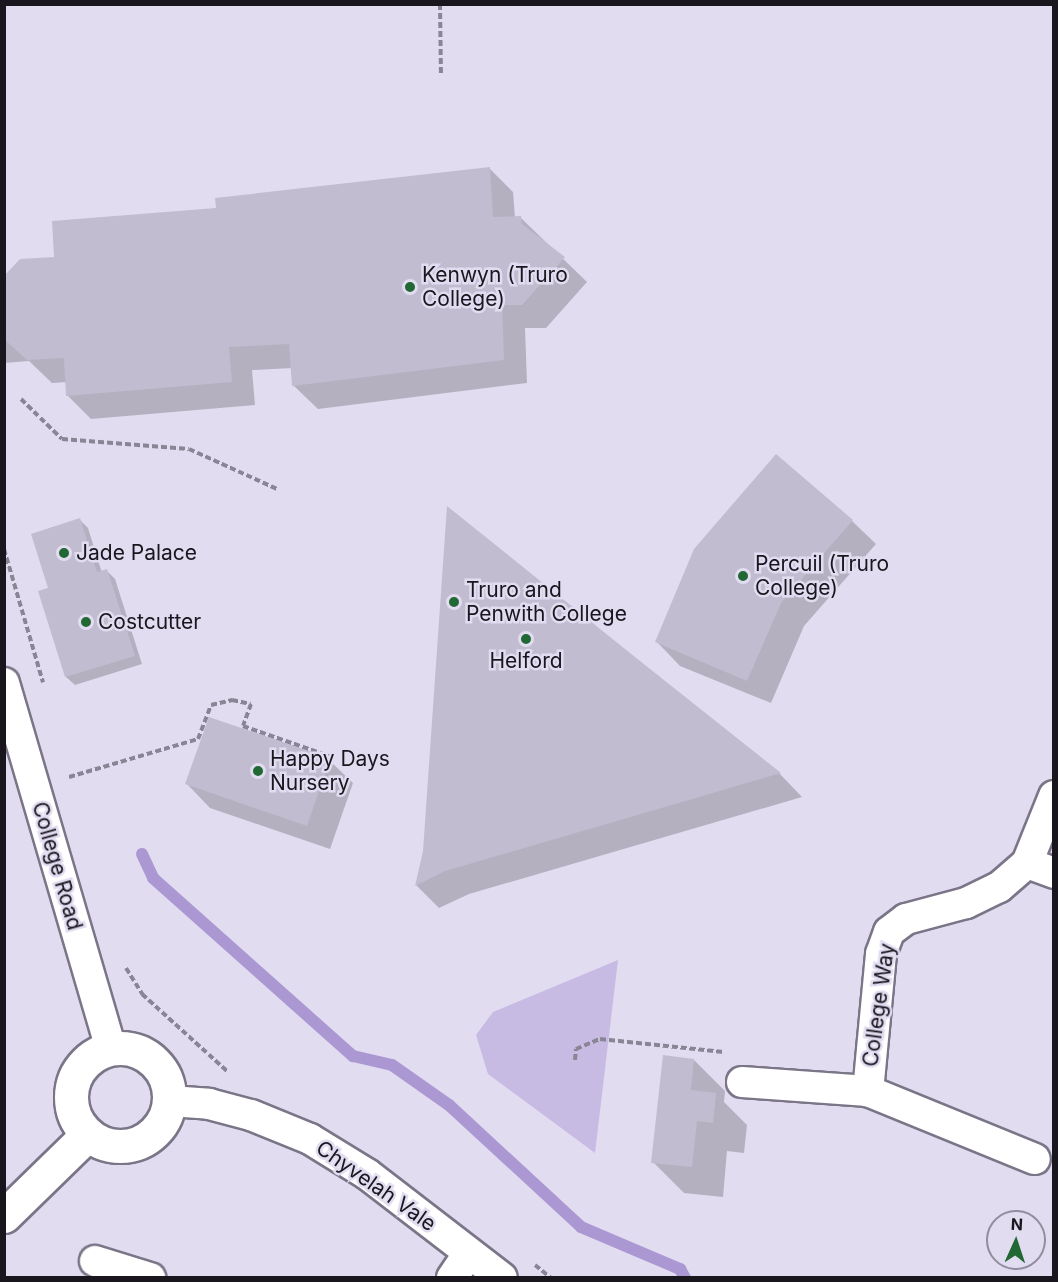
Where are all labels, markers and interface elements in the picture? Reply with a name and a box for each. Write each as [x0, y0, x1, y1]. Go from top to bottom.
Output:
place label: Kenwyn (Truro College) [422, 262, 568, 312]
marker: Kenwyn (Truro College) [403, 280, 417, 294]
place label: Jade Palace [76, 540, 197, 566]
marker: Jade Palace [57, 546, 71, 560]
place label: Percuil (Truro College) [755, 551, 889, 601]
marker: Percuil (Truro College) [736, 569, 750, 583]
place label: Truro and Penwith College [466, 577, 627, 627]
marker: Truro and Penwith College [447, 595, 461, 609]
place label: Costcutter [98, 609, 201, 635]
marker: Costcutter [79, 615, 93, 629]
marker: Helford [519, 632, 533, 646]
place label: Helford [489, 648, 563, 674]
place label: Happy Days Nursery [270, 746, 390, 796]
marker: Happy Days Nursery [251, 764, 265, 778]
street label: College Road [27, 799, 87, 933]
street label: College Way [858, 942, 900, 1068]
street label: Chyvelah Vale [311, 1135, 441, 1237]
north arrow [986, 1210, 1046, 1270]
text: N [1010, 1214, 1023, 1234]

